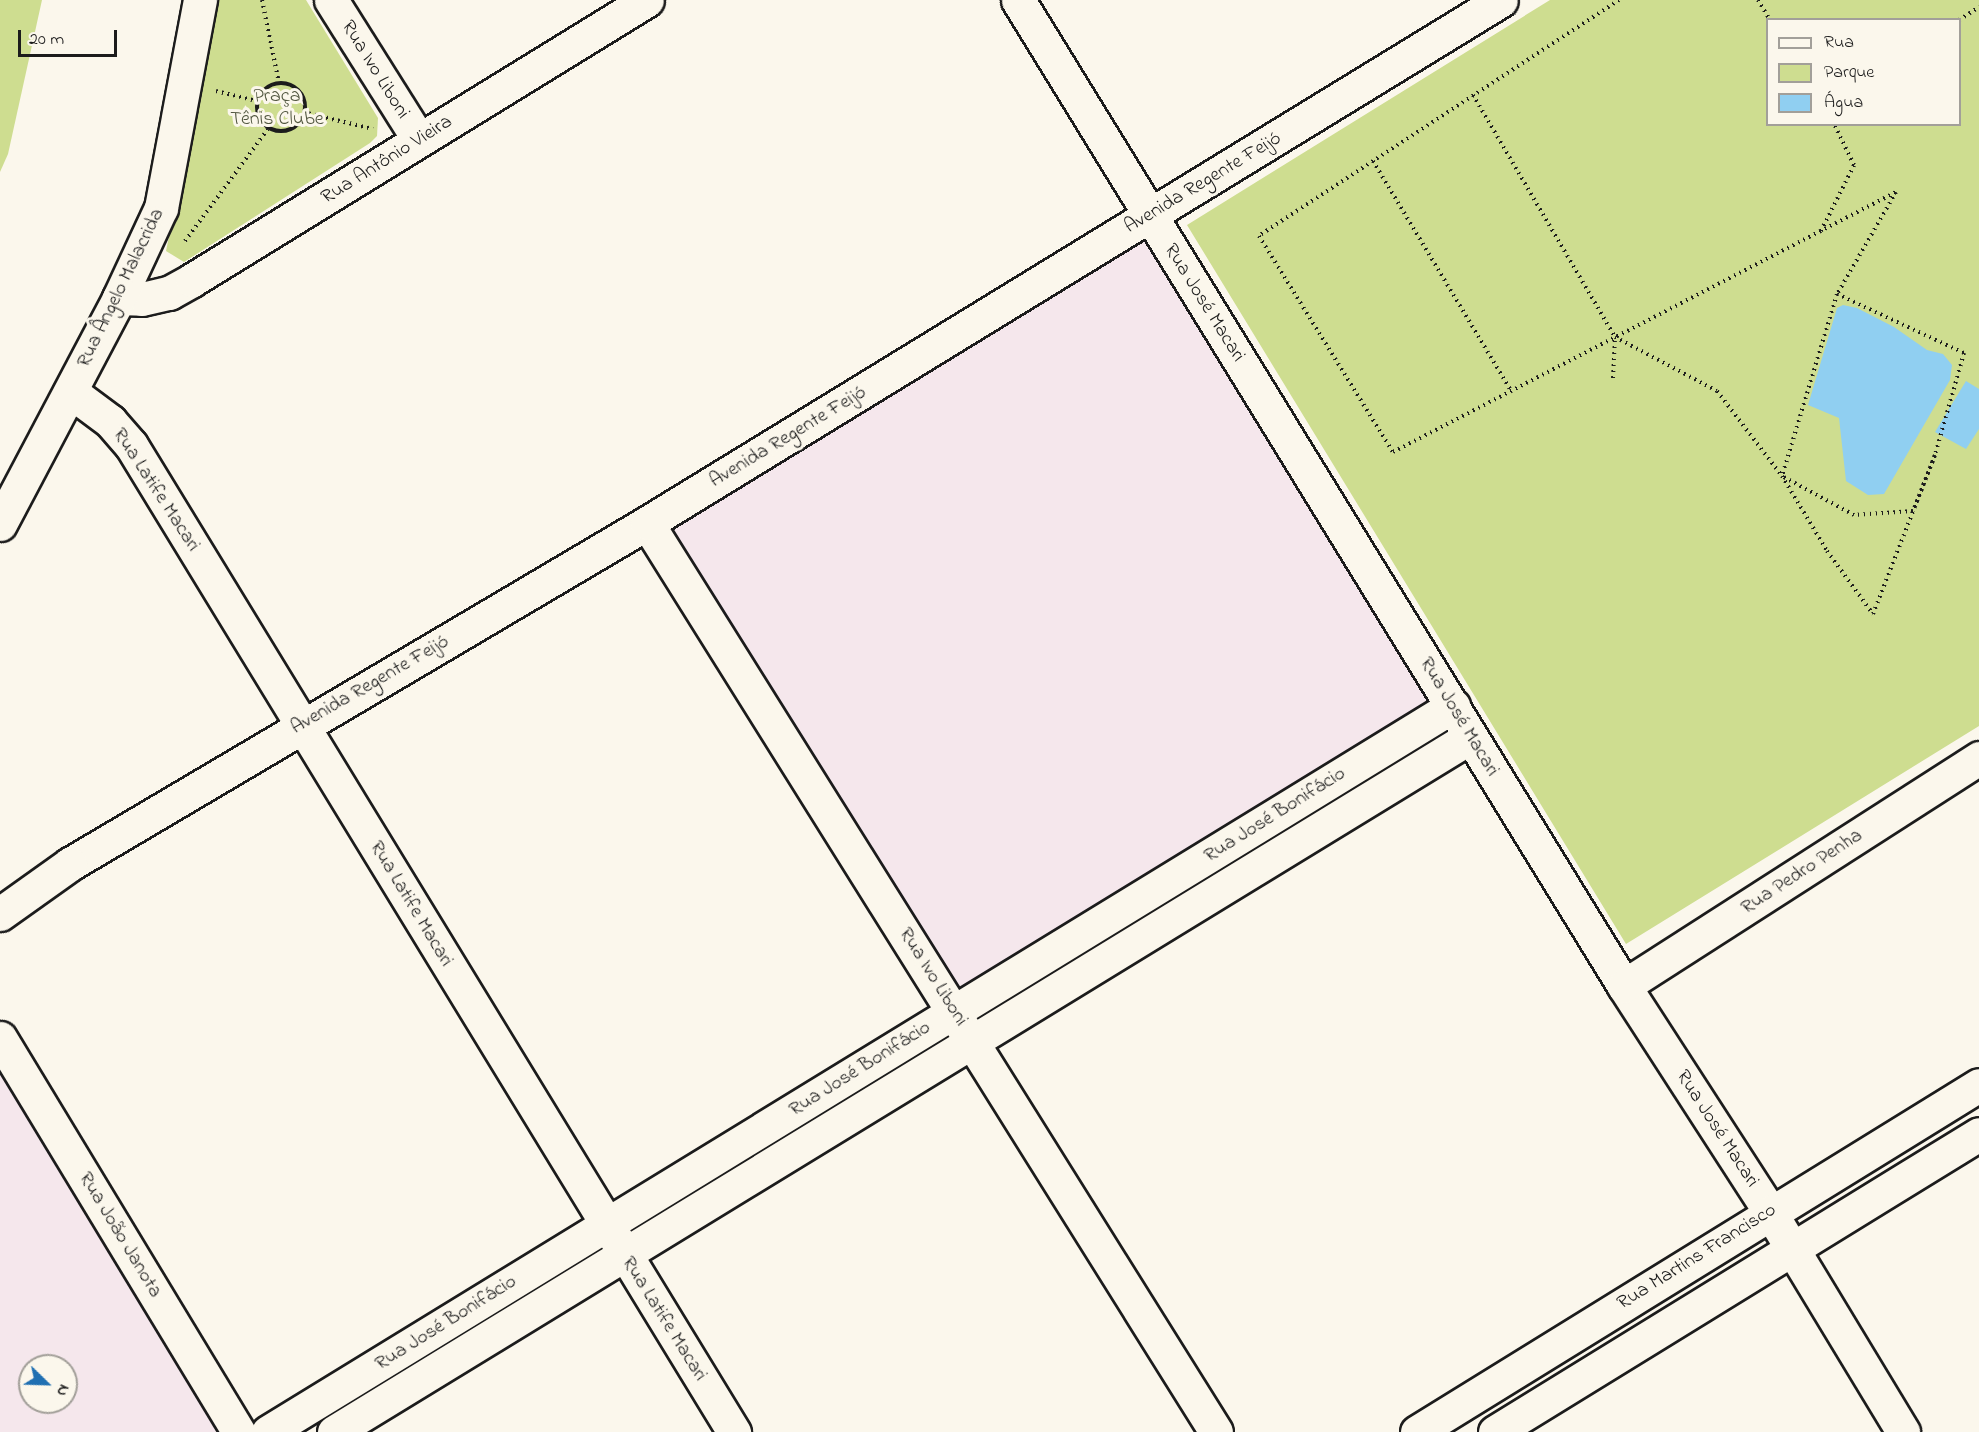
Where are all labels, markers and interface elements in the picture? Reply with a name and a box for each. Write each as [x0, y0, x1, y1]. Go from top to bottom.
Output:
street label: Rua Ivo Liboni [335, 16, 415, 124]
scale bar [21, 18, 120, 56]
legend [1766, 18, 1961, 126]
text: 20 m [29, 27, 64, 53]
text: Rua [1824, 30, 1854, 56]
text: Parque [1824, 60, 1874, 86]
park label: Praça Tênis Clube [230, 84, 324, 131]
text: Água [1824, 90, 1863, 116]
street label: Rua Antônio Vieira [317, 110, 457, 210]
street label: Avenida Regente Feijó [1120, 127, 1286, 239]
street label: Rua Ângelo Malacrida [72, 205, 170, 371]
street label: Rua José Macari [1158, 239, 1250, 367]
street label: Avenida Regente Feijó [705, 381, 871, 493]
street label: Rua Latife Macari [107, 424, 205, 556]
street label: Avenida Regente Feijó [287, 630, 453, 740]
street label: Rua José Macari [1414, 653, 1504, 781]
street label: Rua José Bonifácio [1200, 762, 1350, 868]
street label: Rua Pedro Penha [1737, 824, 1867, 920]
street label: Rua Latife Macari [364, 837, 458, 971]
street label: Rua Ivo Liboni [893, 923, 973, 1031]
street label: Rua José Bonifácio [785, 1016, 935, 1122]
street label: Rua José Macari [1670, 1066, 1764, 1192]
street label: Rua João Janota [73, 1168, 167, 1302]
street label: Rua Martins Francisco [1613, 1198, 1781, 1316]
street label: Rua Latife Macari [616, 1252, 712, 1386]
street label: Rua José Bonifácio [371, 1270, 521, 1376]
north arrow [18, 1354, 78, 1414]
text: N [50, 1381, 76, 1400]

